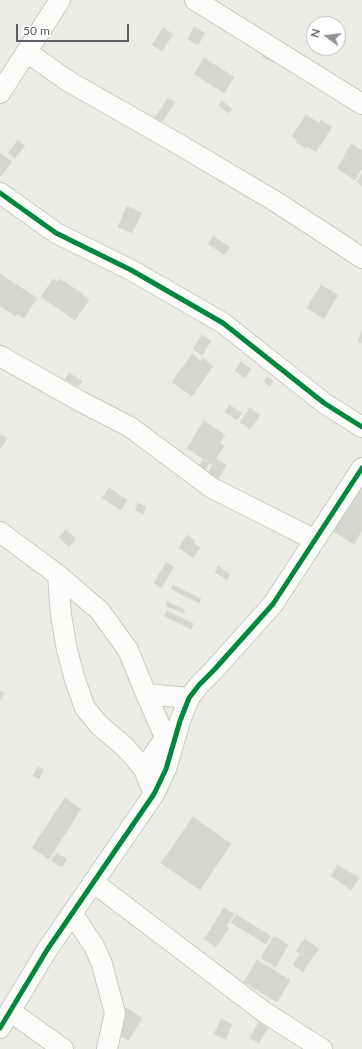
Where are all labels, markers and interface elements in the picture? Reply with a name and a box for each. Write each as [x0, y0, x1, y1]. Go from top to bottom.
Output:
scale bar [18, 16, 131, 42]
north arrow [306, 16, 346, 56]
text: 50 m [23, 23, 50, 38]
text: N [308, 27, 322, 39]

